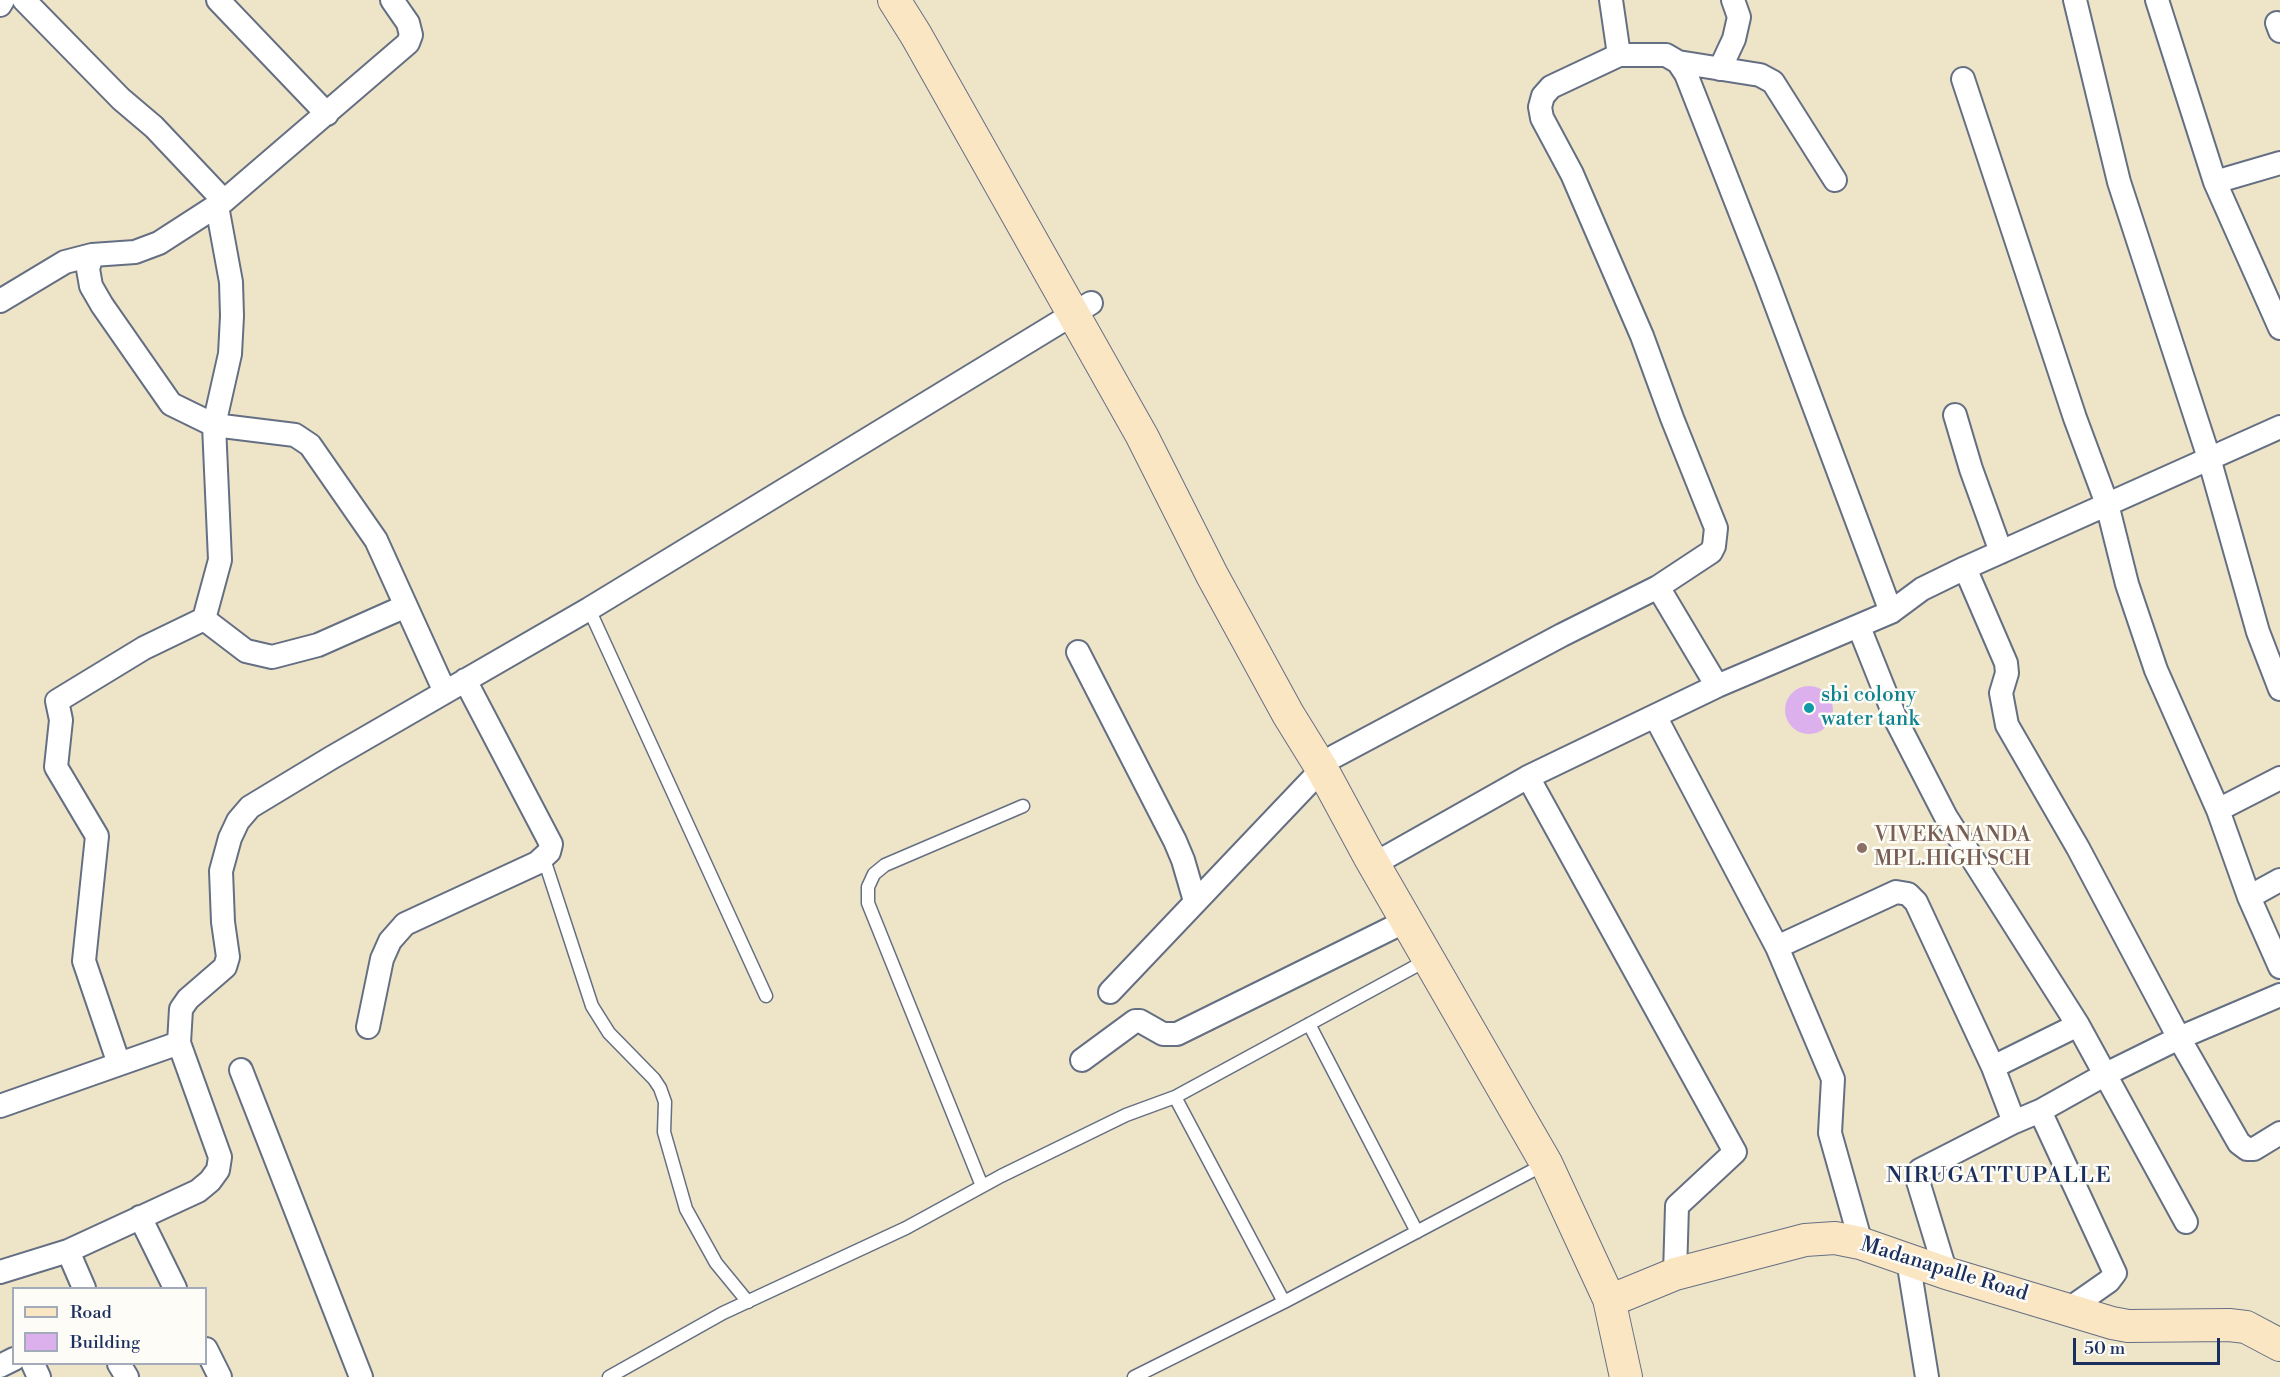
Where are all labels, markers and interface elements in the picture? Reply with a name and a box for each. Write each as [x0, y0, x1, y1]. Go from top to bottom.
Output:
place label: sbi colony water tank [1821, 683, 1919, 733]
marker: sbi colony water tank [1802, 701, 1816, 715]
place label: VIVEKANANDA MPL.HIGH SCH [1874, 823, 2031, 873]
marker: VIVEKANANDA MPL.HIGH SCH [1855, 841, 1869, 855]
district label: NIRUGATTUPALLE [1886, 1164, 2112, 1190]
street label: Madanapalle Road [1857, 1233, 2031, 1307]
legend [12, 1287, 207, 1365]
text: Road [70, 1301, 112, 1324]
scale bar [2076, 1326, 2223, 1364]
text: Building [70, 1331, 140, 1354]
text: 50 m [2084, 1337, 2125, 1360]

